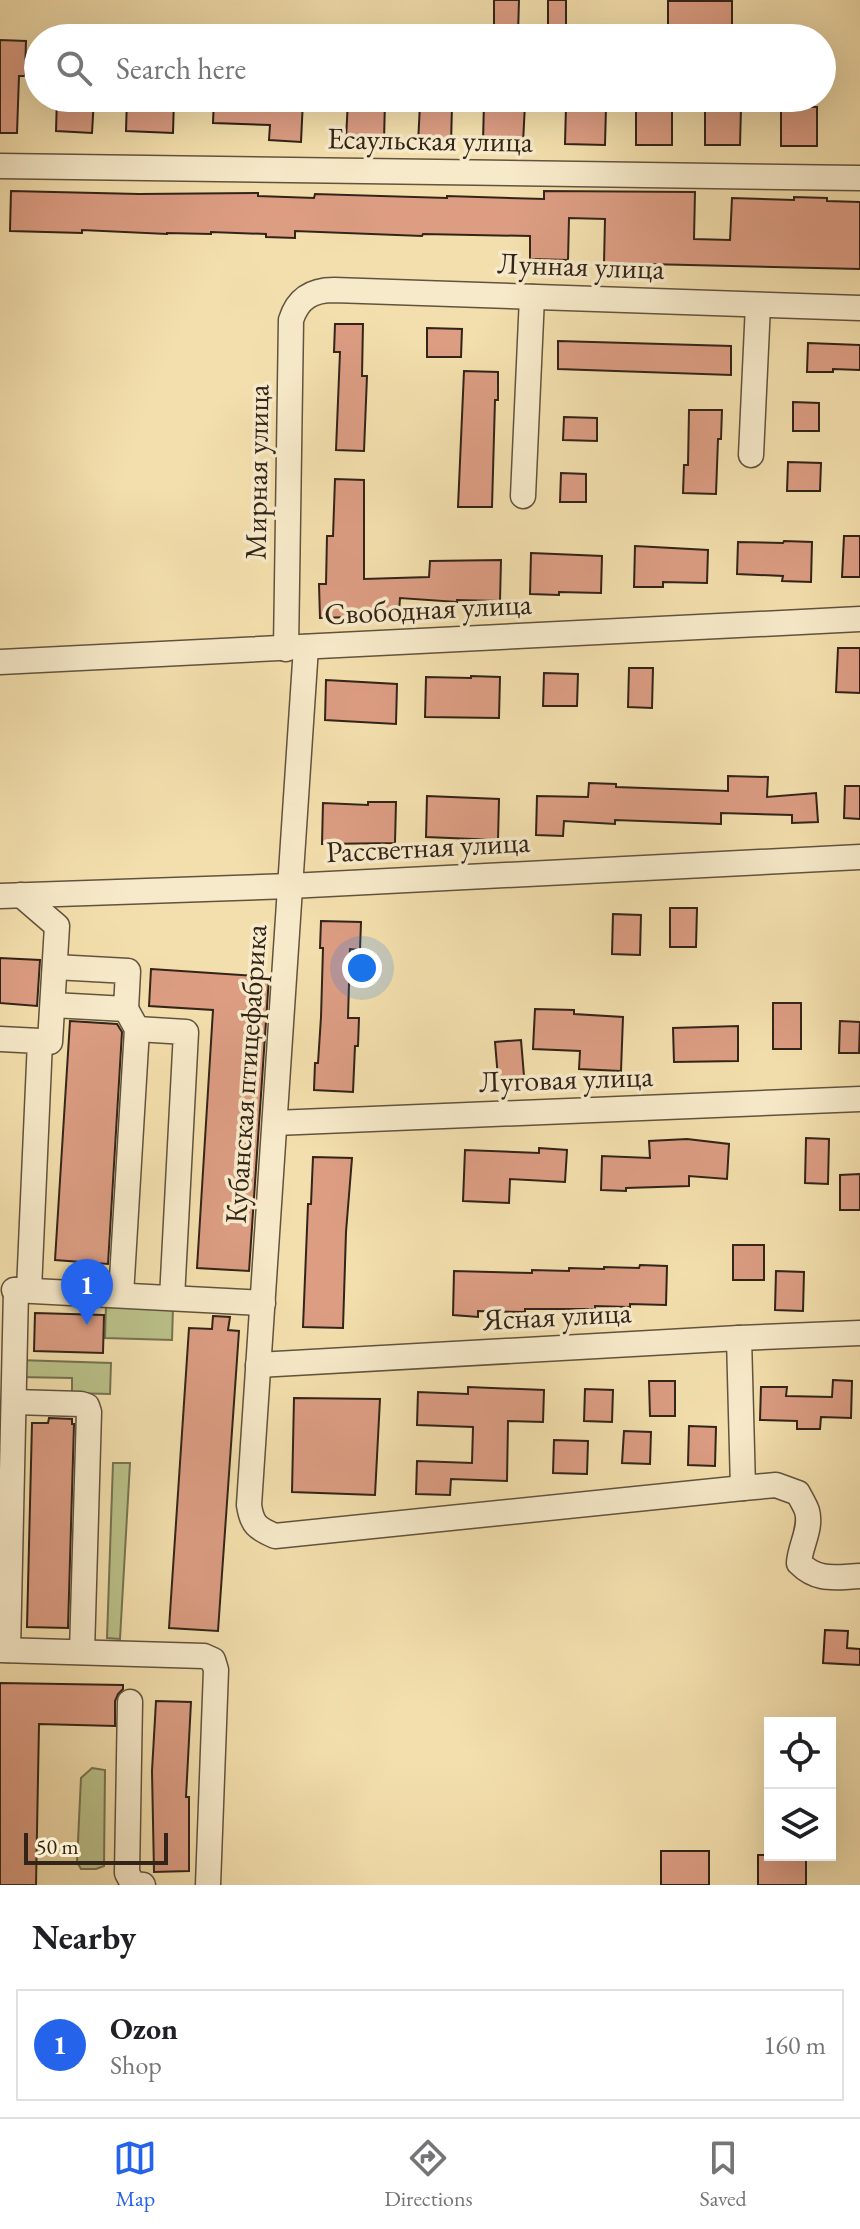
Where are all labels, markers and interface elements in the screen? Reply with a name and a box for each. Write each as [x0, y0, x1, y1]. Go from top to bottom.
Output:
search box [24, 24, 836, 112]
icon: search [52, 46, 96, 90]
text: Search here [116, 49, 246, 88]
street label: Есаульская улица [327, 118, 533, 161]
street label: Лунная улица [497, 243, 665, 288]
street label: Мирная улица [235, 384, 278, 560]
street label: Свободная улица [323, 584, 533, 633]
street label: Рассветная улица [325, 822, 531, 871]
street label: Кубанская птицефабрика [216, 923, 275, 1225]
your location [342, 948, 382, 988]
street label: Луговая улица [478, 1056, 654, 1101]
pin: 1 [61, 1259, 113, 1325]
street label: Ясная улица [481, 1292, 632, 1339]
map controls [764, 1717, 836, 1861]
button: locate [764, 1717, 836, 1789]
button: layers [764, 1789, 836, 1861]
scale bar [24, 1829, 168, 1865]
text: 50 m [36, 1832, 79, 1861]
text: Nearby [32, 1915, 136, 1959]
text: Ozon [110, 2009, 178, 2048]
text: 1 [53, 2028, 67, 2062]
text: 160 m [763, 2028, 826, 2062]
text: Shop [110, 2048, 162, 2082]
tab: Map [113, 2136, 157, 2213]
tab: Directions [384, 2136, 473, 2213]
tab: Saved [699, 2136, 747, 2213]

